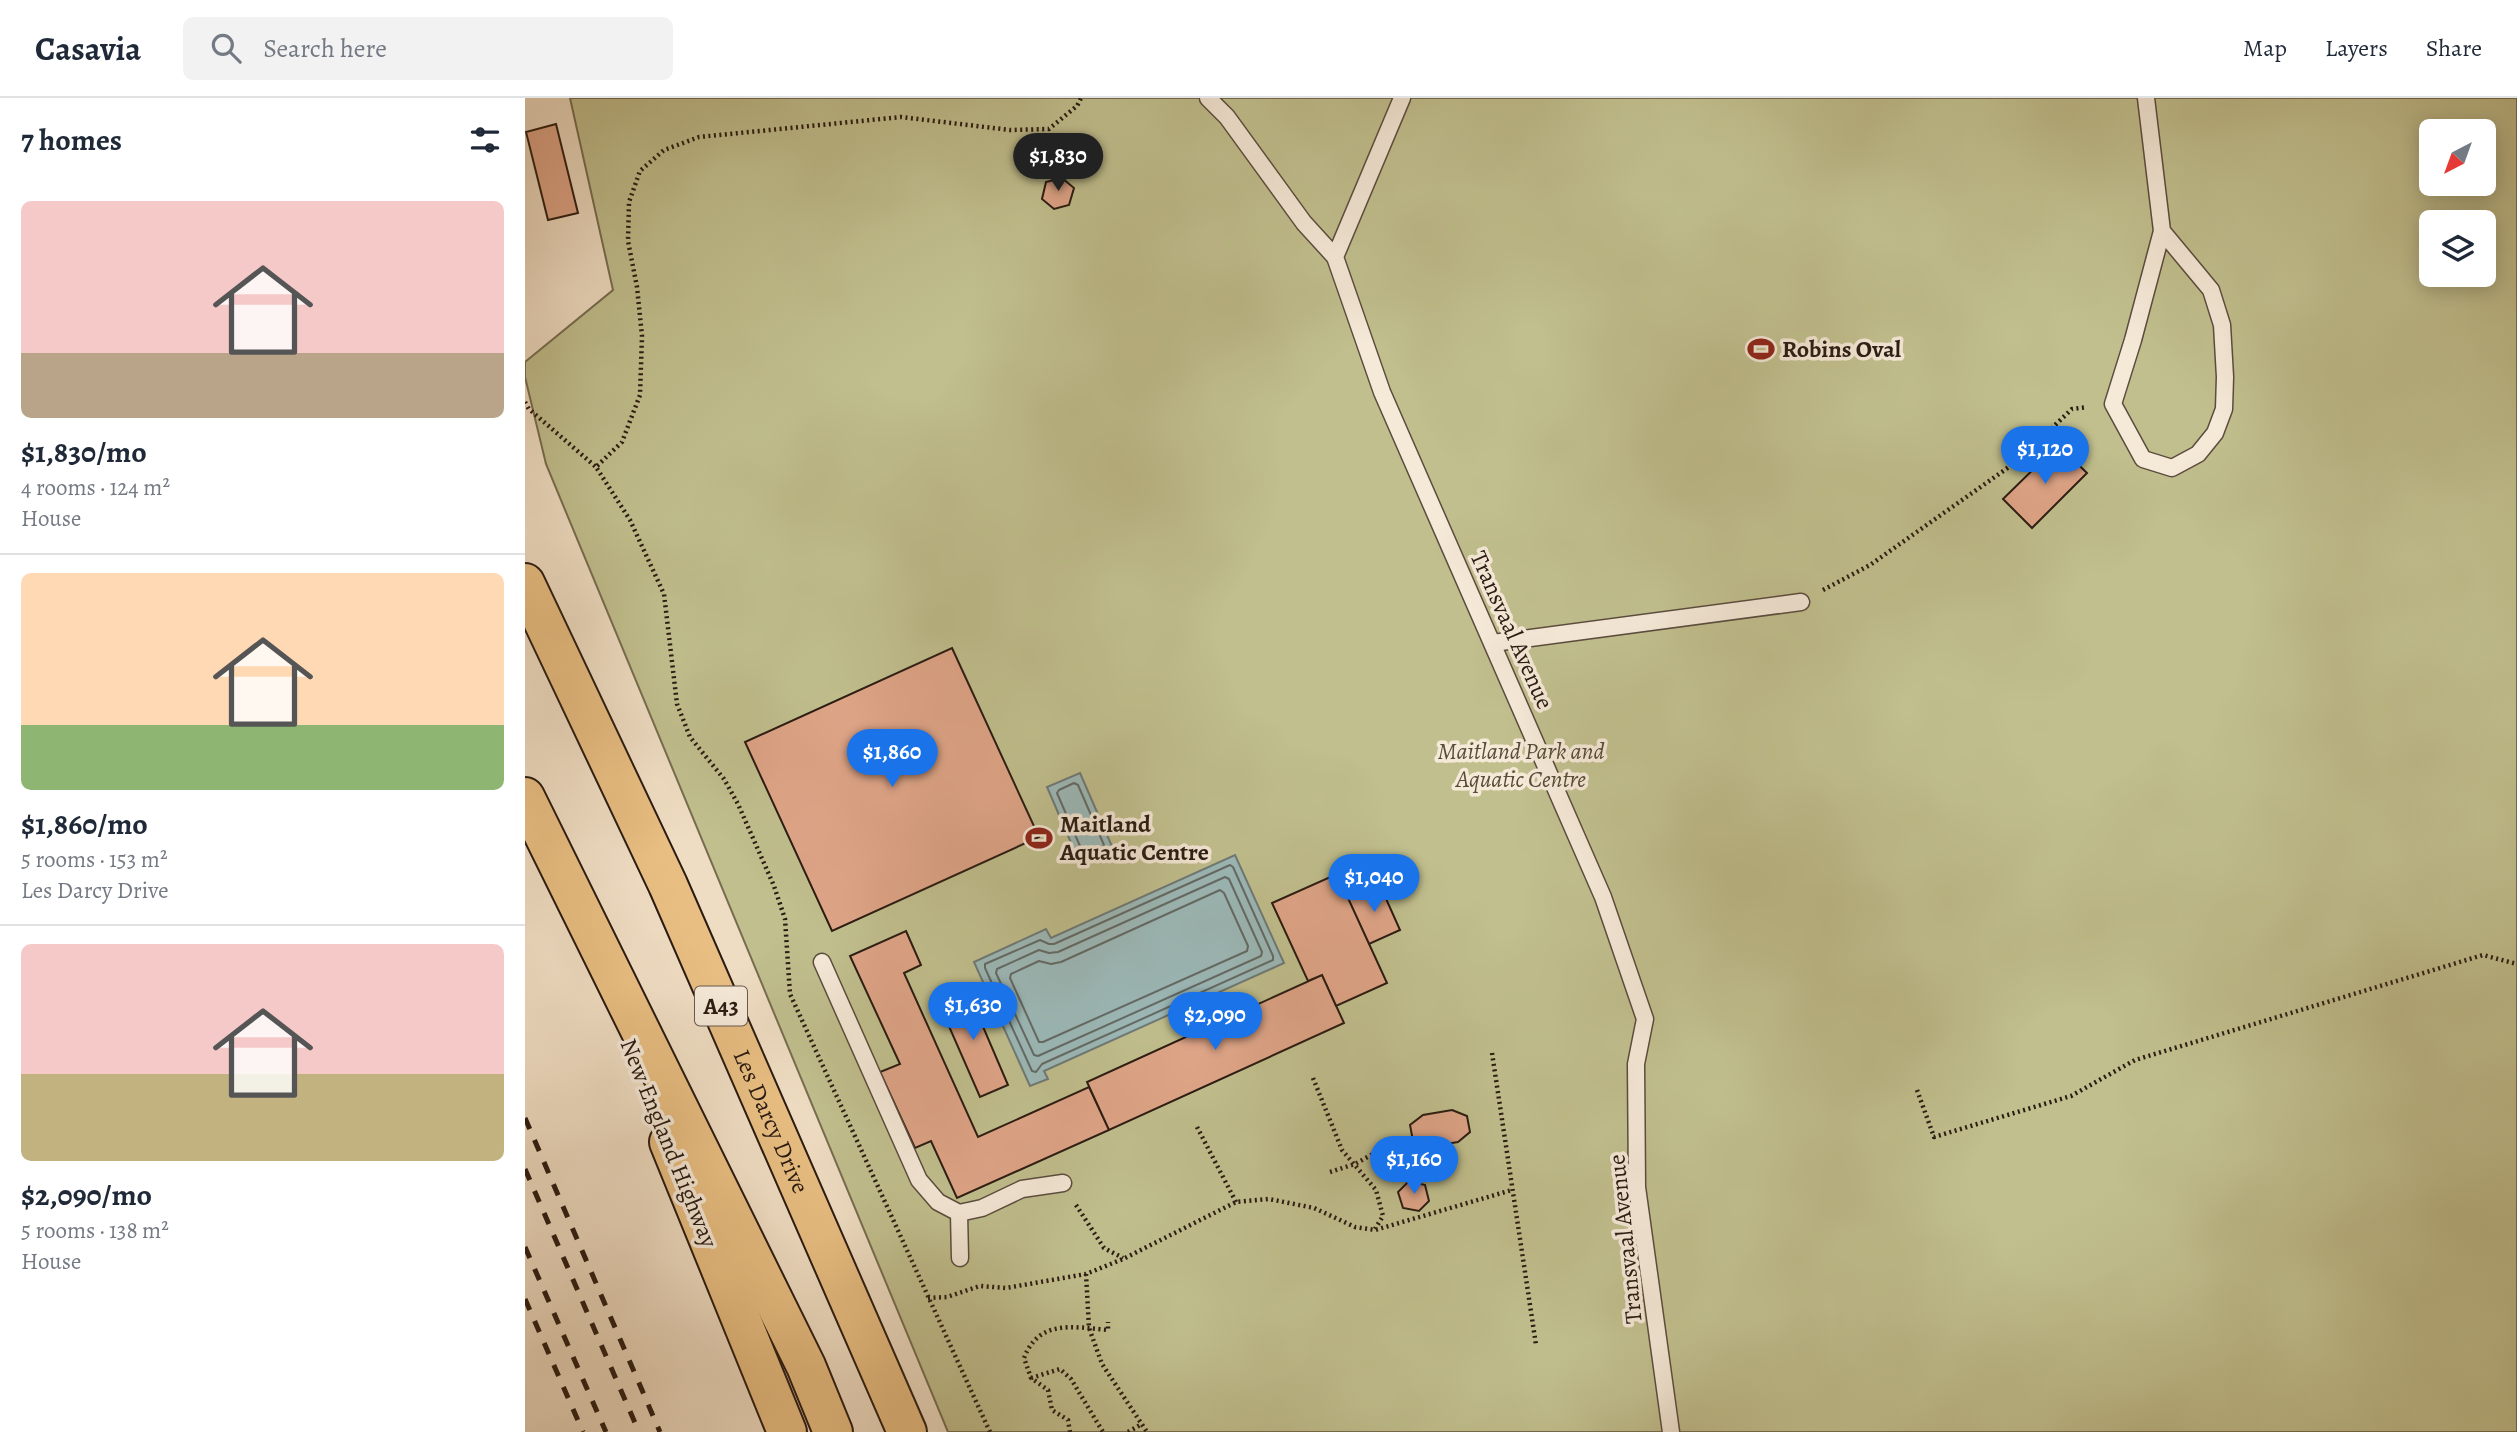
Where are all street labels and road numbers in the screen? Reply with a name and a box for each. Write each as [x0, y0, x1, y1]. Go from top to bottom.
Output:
street label: Transvaal Avenue [1463, 546, 1561, 714]
road number: A43 [695, 986, 747, 1026]
street label: New England Highway [612, 1034, 726, 1252]
street label: Les Darcy Drive [726, 1044, 817, 1198]
street label: Transvaal Avenue [1600, 1153, 1650, 1325]

